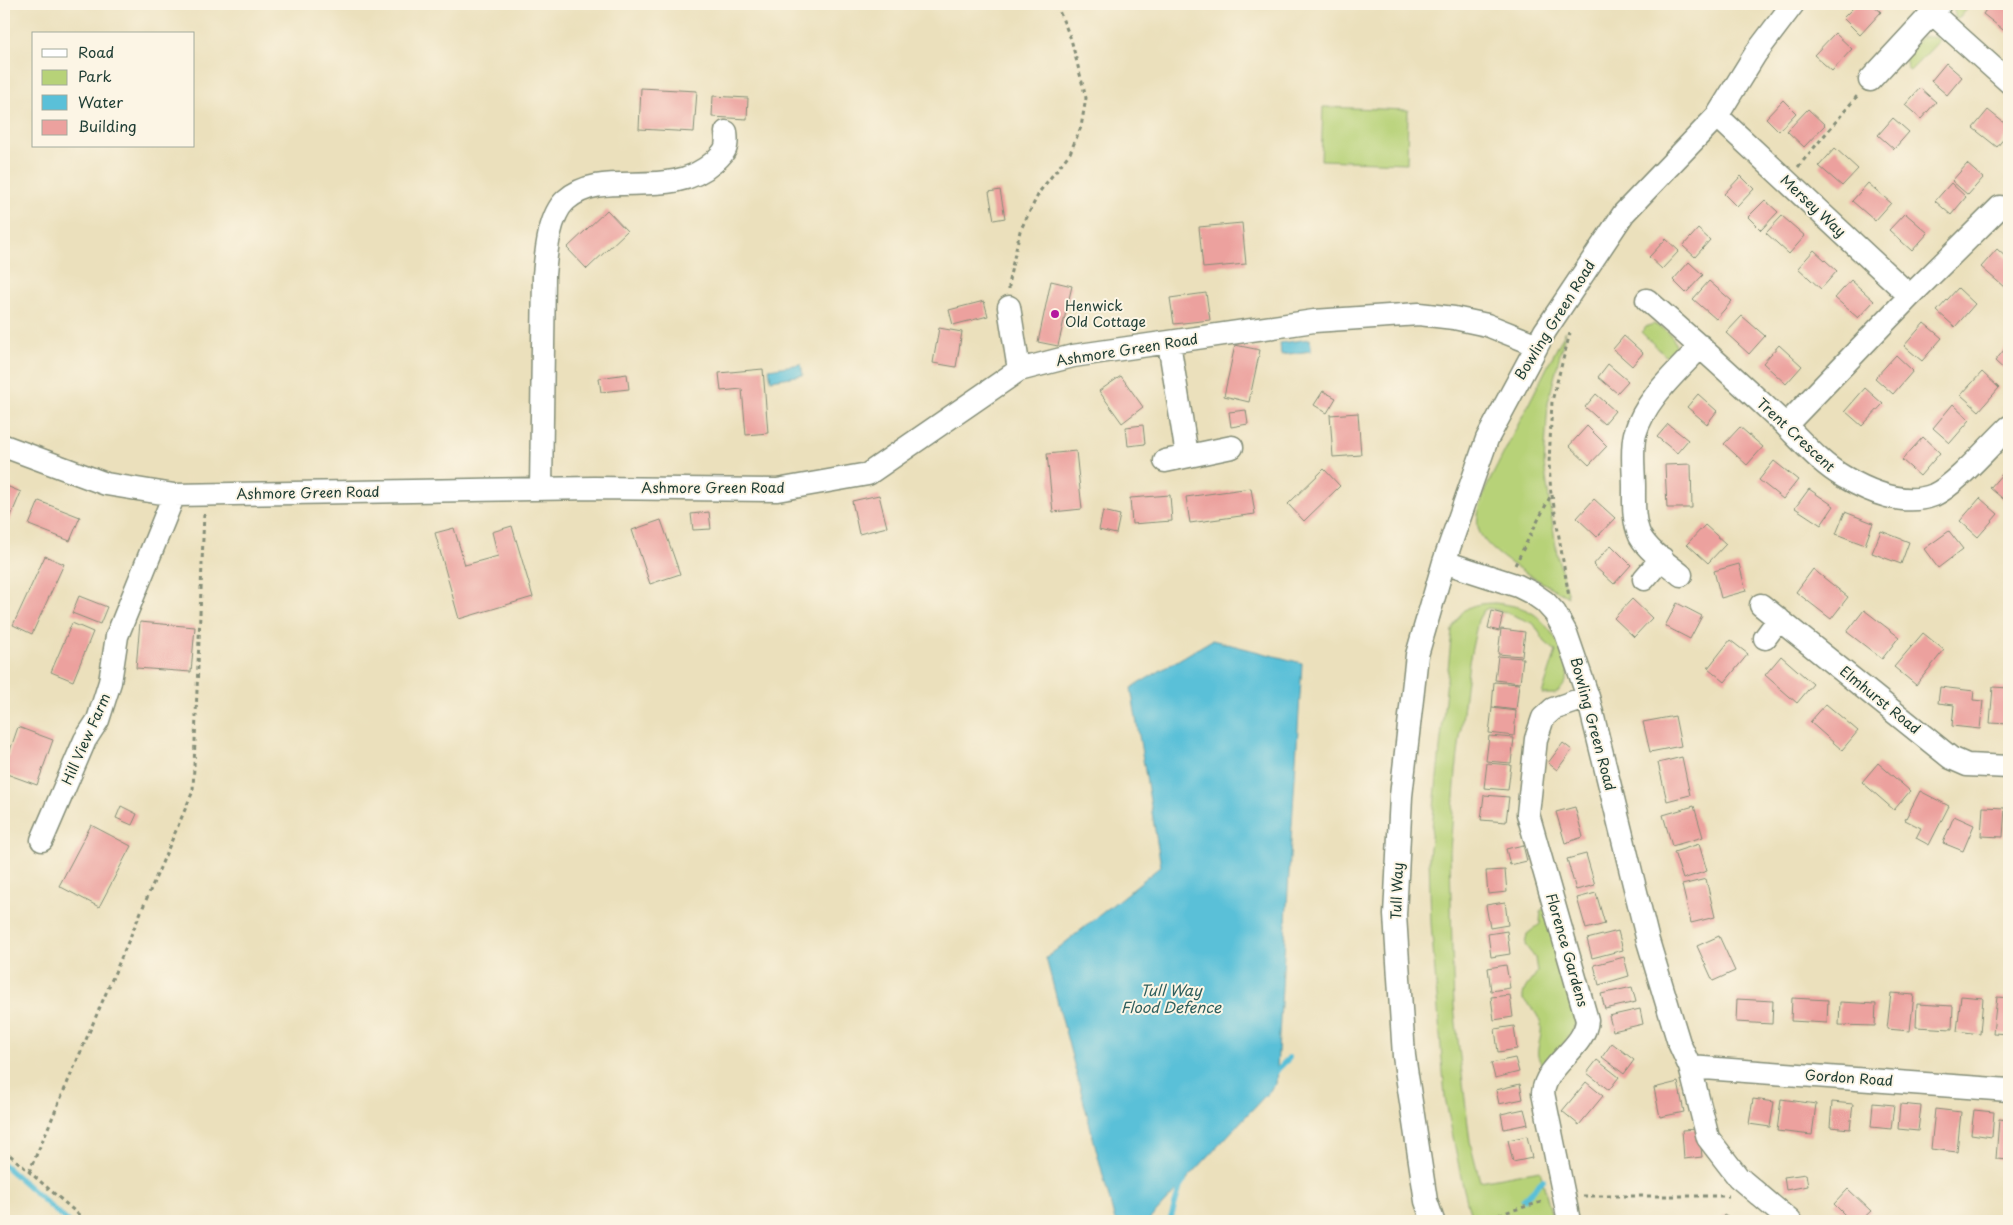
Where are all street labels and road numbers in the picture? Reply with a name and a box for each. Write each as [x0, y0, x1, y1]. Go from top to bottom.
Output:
street label: Mersey Way [1776, 170, 1851, 242]
street label: Bowling Green Road [1509, 256, 1600, 384]
street label: Ashmore Green Road [1054, 328, 1199, 371]
street label: Trent Crescent [1752, 393, 1840, 477]
street label: Ashmore Green Road [641, 477, 785, 498]
street label: Ashmore Green Road [236, 481, 380, 504]
street label: Bowling Green Road [1566, 655, 1621, 793]
street label: Elmhurst Road [1836, 661, 1925, 739]
street label: Hill View Farm [56, 690, 115, 788]
street label: Tull Way [1385, 862, 1408, 920]
street label: Florence Gardens [1541, 890, 1594, 1009]
street label: Gordon Road [1804, 1064, 1894, 1091]

